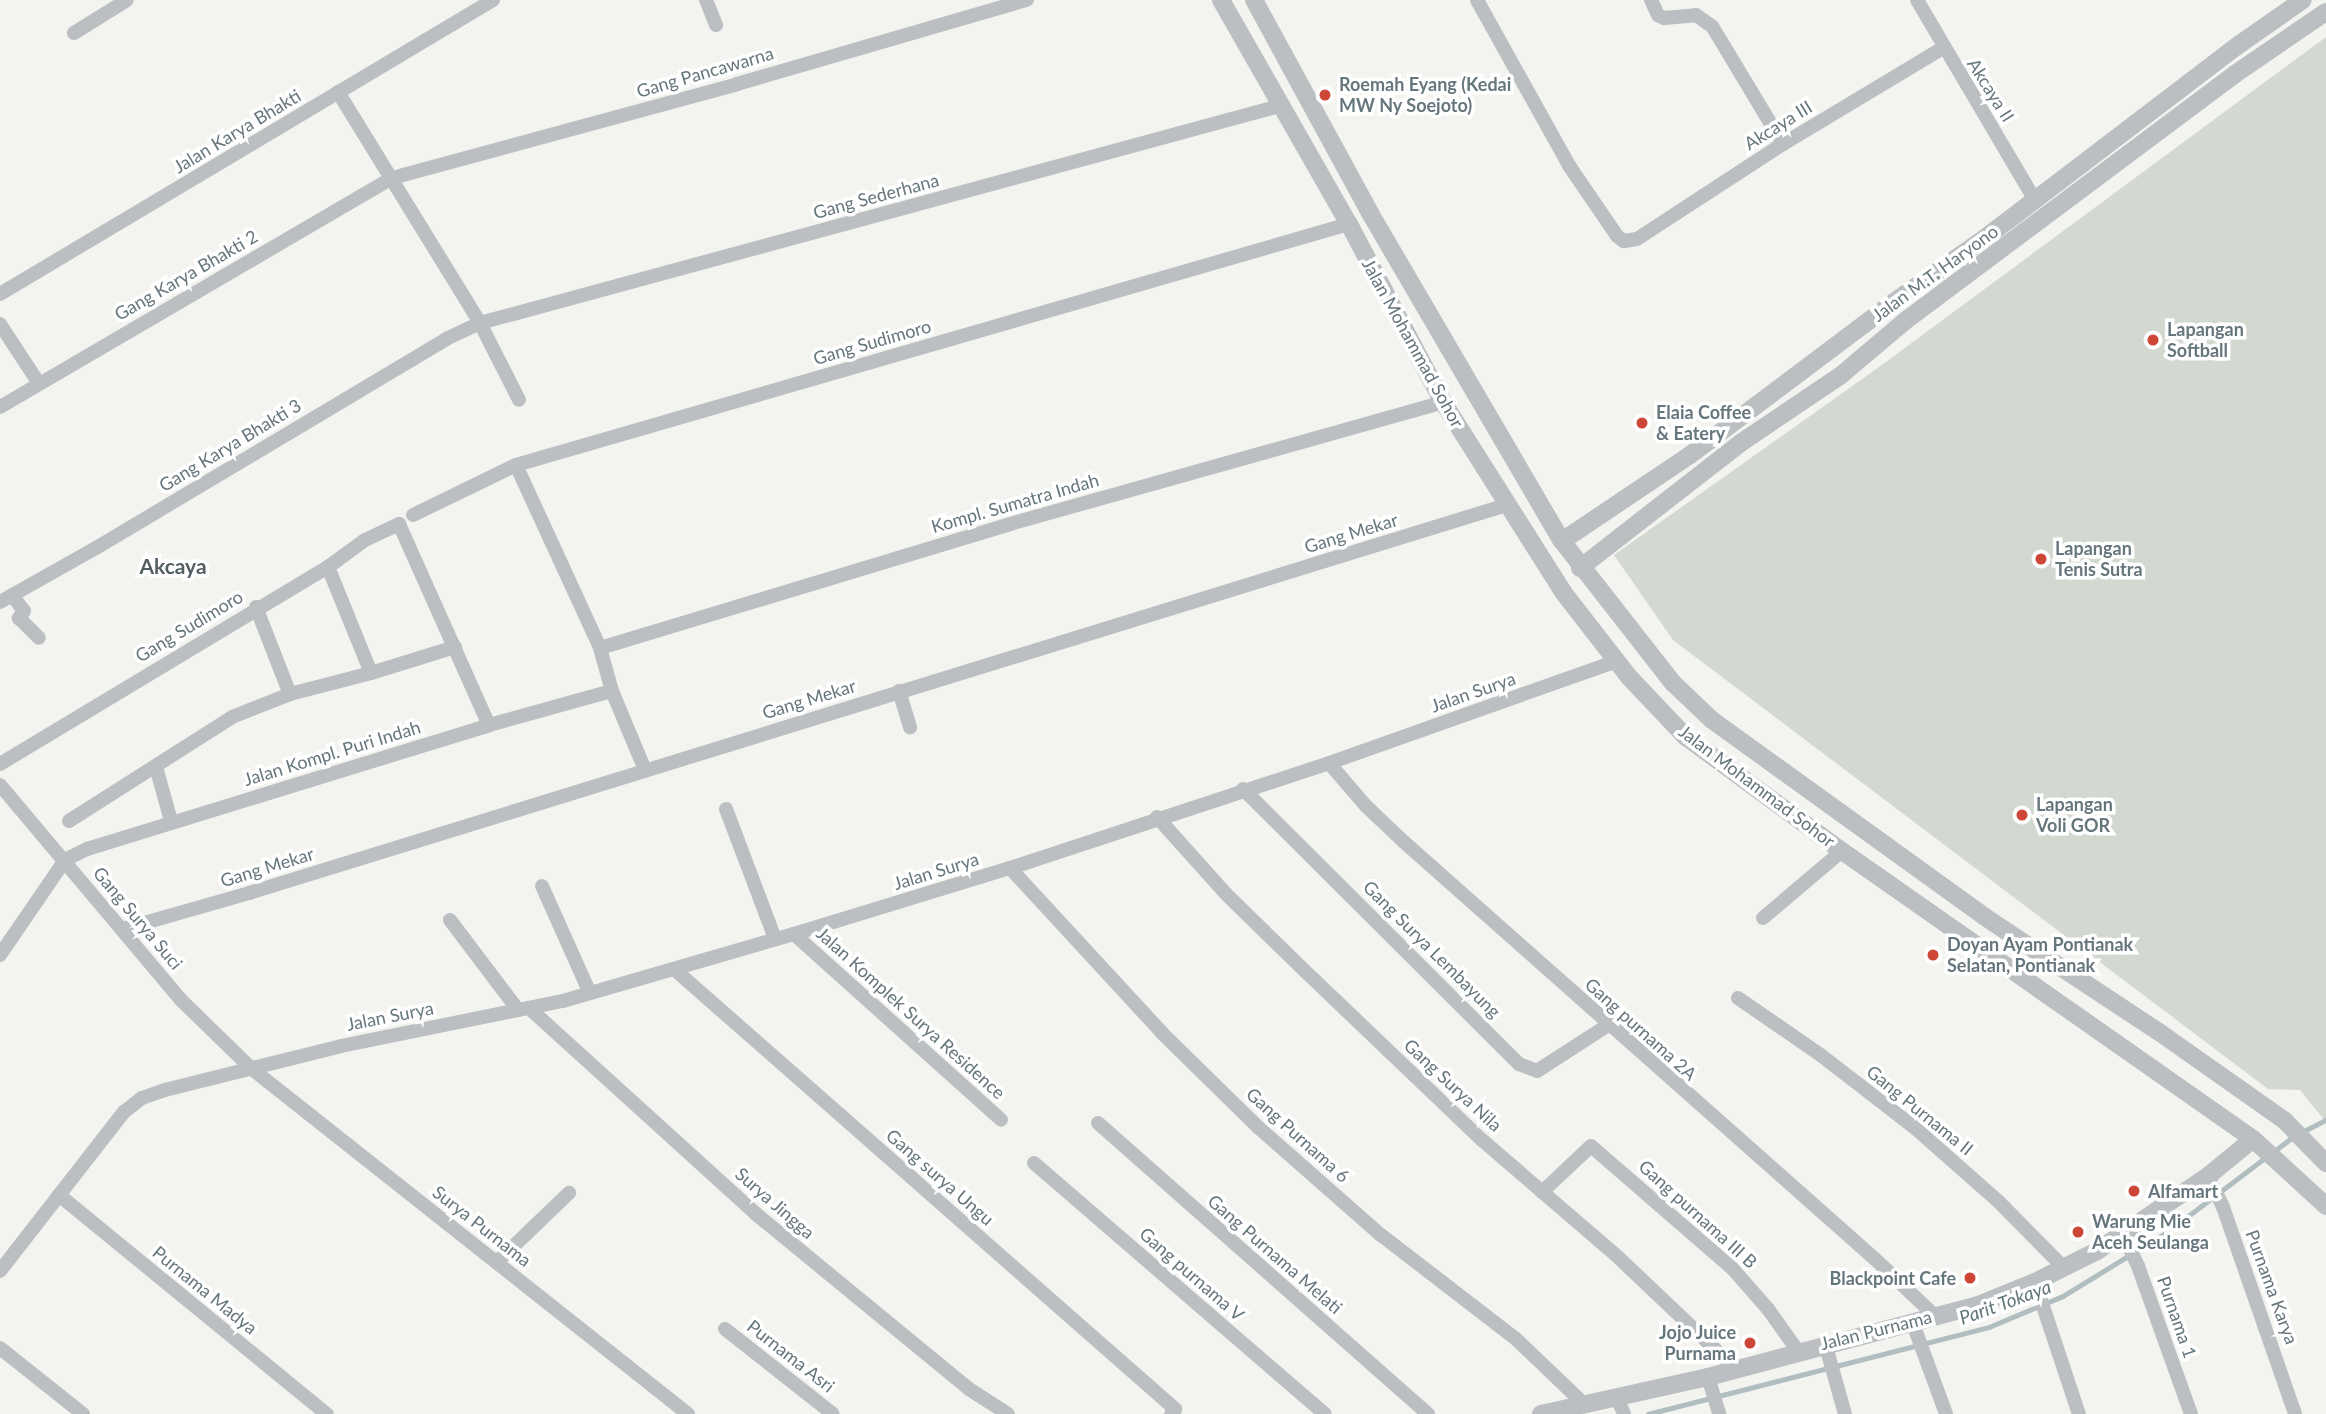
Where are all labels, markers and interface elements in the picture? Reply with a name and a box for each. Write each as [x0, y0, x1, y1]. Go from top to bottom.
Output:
street label: Gang Pancawarna [634, 42, 776, 102]
street label: Akcaya II [1963, 54, 2019, 126]
place label: Roemah Eyang (Kedai MW Ny Soejoto) [1339, 74, 1511, 116]
street label: Jalan Karya Bhakti [169, 84, 305, 178]
marker: Roemah Eyang (Kedai MW Ny Soejoto) [1317, 87, 1333, 103]
street label: Akcaya III [1740, 96, 1816, 154]
street label: Gang Sederhana [811, 169, 941, 223]
street label: Jalan M.T. Haryono [1868, 220, 2002, 326]
street label: Gang Karya Bhakti 2 [111, 225, 261, 325]
street label: Jalan Mohammad Sohor [1358, 255, 1468, 431]
street label: Gang Sudimoro [811, 315, 933, 369]
place label: Lapangan Softball [2167, 319, 2244, 362]
marker: Lapangan Softball [2145, 332, 2161, 348]
street label: Gang Karya Bhakti 3 [155, 394, 305, 496]
place label: Elaia Coffee & Eatery [1656, 402, 1751, 444]
marker: Elaia Coffee & Eatery [1634, 415, 1650, 431]
street label: Kompl. Sumatra Indah [929, 469, 1101, 537]
street label: Gang Mekar [1302, 509, 1400, 557]
place label: Lapangan Tenis Sutra [2055, 538, 2143, 580]
marker: Lapangan Tenis Sutra [2033, 551, 2049, 567]
district label: Akcaya [139, 553, 207, 579]
street label: Gang Sudimoro [131, 585, 247, 667]
street label: Jalan Surya [1428, 667, 1518, 717]
street label: Gang Mekar [760, 675, 858, 723]
street label: Jalan Kompl. Puri Indah [241, 716, 423, 790]
street label: Jalan Mohammad Sohor [1675, 720, 1839, 852]
place label: Lapangan Voli GOR [2036, 794, 2113, 836]
marker: Lapangan Voli GOR [2014, 807, 2030, 823]
street label: Gang Mekar [218, 843, 316, 891]
street label: Jalan Surya [891, 848, 981, 894]
street label: Gang Surya Suci [89, 862, 187, 974]
street label: Gang Surya Lembayung [1359, 876, 1505, 1022]
street label: Jalan Komplek Surya Residence [812, 922, 1010, 1104]
place label: Doyan Ayam Pontianak Selatan, Pontianak [1947, 934, 2134, 976]
marker: Doyan Ayam Pontianak Selatan, Pontianak [1925, 947, 1941, 963]
street label: Gang purnama 2A [1581, 973, 1701, 1085]
street label: Jalan Surya [345, 997, 435, 1035]
street label: Gang Surya Nila [1400, 1034, 1506, 1136]
street label: Gang Purnama II [1862, 1060, 1978, 1160]
street label: Gang Purnama 6 [1242, 1083, 1354, 1187]
street label: Gang surya Ungu [882, 1124, 998, 1230]
street label: Gang purnama III B [1635, 1155, 1761, 1273]
street label: Surya Jingga [731, 1163, 819, 1243]
place label: Alfamart [2148, 1180, 2218, 1202]
street label: Surya Purnama [429, 1181, 535, 1271]
marker: Alfamart [2126, 1183, 2142, 1199]
street label: Gang Purnama Melati [1203, 1190, 1347, 1318]
place label: Warung Mie Aceh Seulanga [2092, 1211, 2209, 1254]
street label: Gang purnama V [1135, 1222, 1249, 1326]
marker: Warung Mie Aceh Seulanga [2070, 1224, 2086, 1240]
street label: Purnama Karya [2241, 1227, 2303, 1347]
street label: Purnama Madya [148, 1241, 262, 1339]
place label: Blackpoint Cafe [1829, 1267, 1956, 1289]
marker: Blackpoint Cafe [1962, 1270, 1978, 1286]
street label: Purnama 1 [2153, 1273, 2201, 1361]
water label: Parit Tokaya [1956, 1275, 2054, 1329]
street label: Jalan Purnama [1818, 1306, 1934, 1354]
street label: Purnama Asri [743, 1315, 839, 1397]
place label: Jojo Juice Purnama [1659, 1322, 1736, 1364]
marker: Jojo Juice Purnama [1742, 1335, 1758, 1351]

